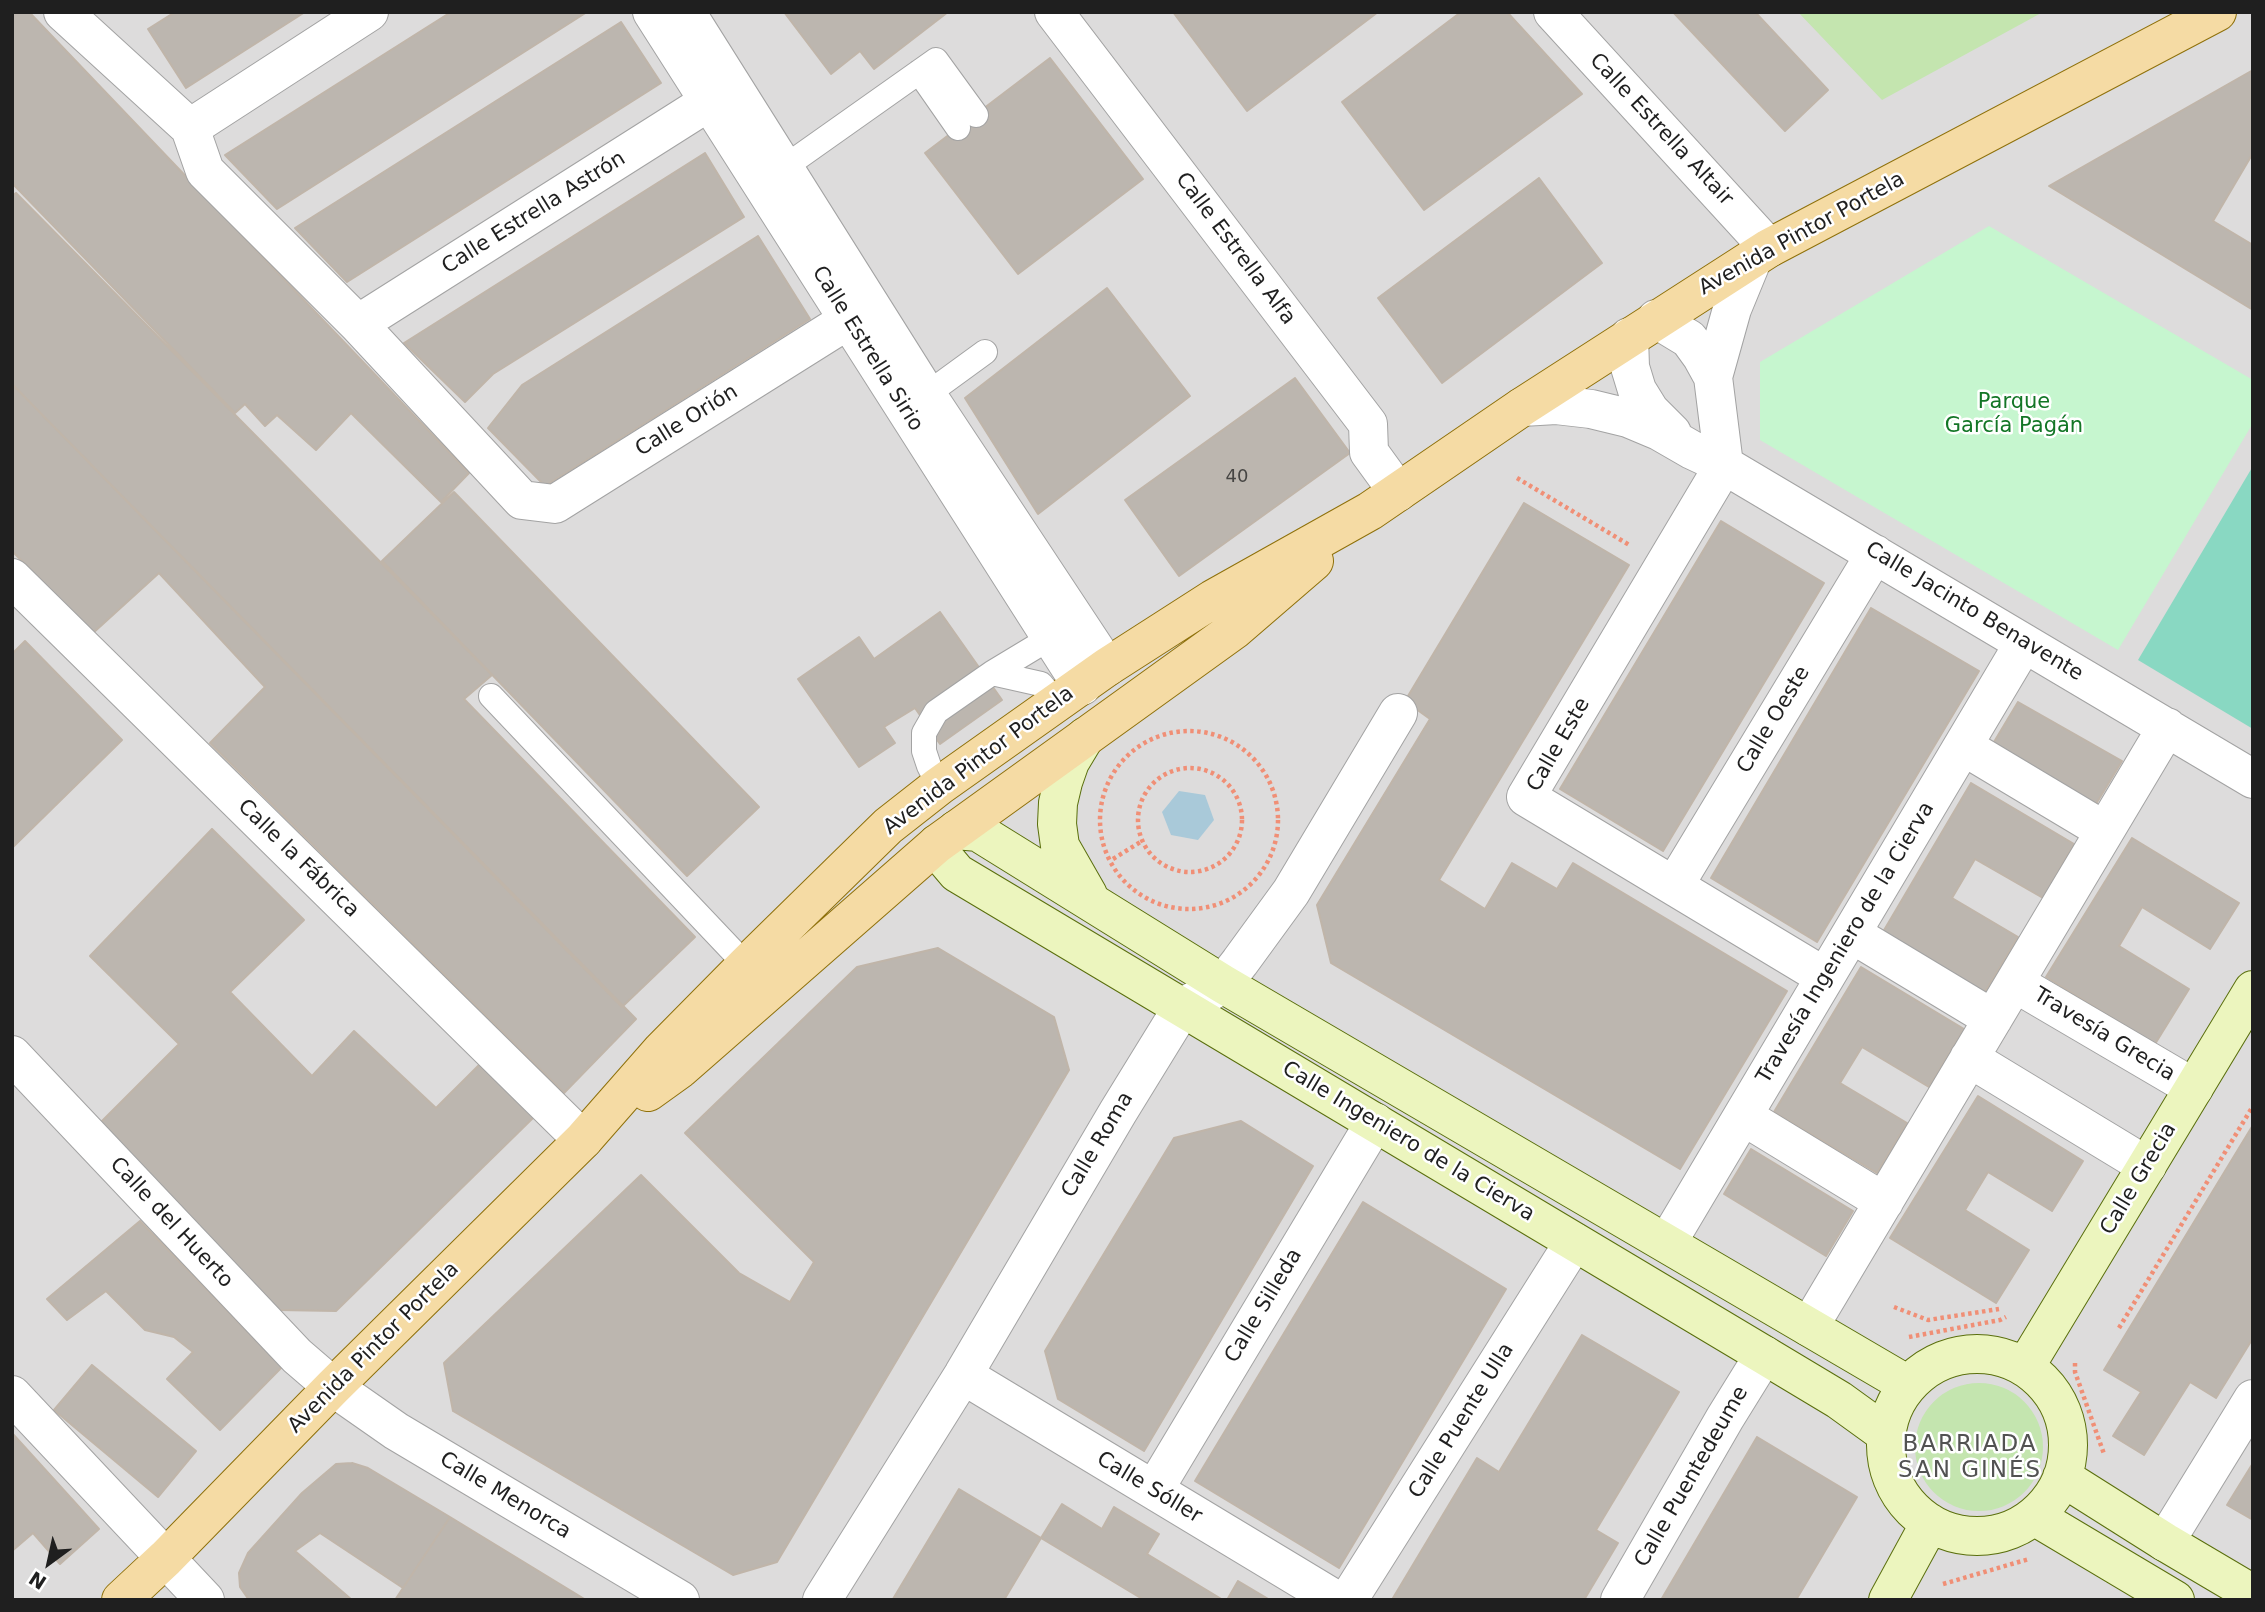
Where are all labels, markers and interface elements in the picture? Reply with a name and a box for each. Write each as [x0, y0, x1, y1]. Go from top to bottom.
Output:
street label: Calle Estrella Altair [1584, 49, 1738, 211]
street label: Calle Estrella Astrón [438, 146, 630, 280]
street label: Avenida Pintor Portela [1695, 167, 1909, 301]
street label: Calle Estrella Alfa [1170, 168, 1300, 330]
street label: Calle Estrella Sirio [806, 262, 928, 436]
street label: Calle Orión [631, 380, 743, 462]
park label: Parque García Pagán [1945, 390, 2083, 440]
house number: 40 [1226, 466, 1248, 488]
street label: Calle Jacinto Benavente [1861, 537, 2087, 687]
street label: Calle Oeste [1732, 662, 1816, 778]
street label: Avenida Pintor Portela [879, 681, 1079, 841]
street label: Calle Este [1522, 694, 1596, 796]
street label: Calle la Fábrica [232, 795, 364, 923]
street label: Travesía Ingeniero de la Cierva [1752, 798, 1940, 1088]
street label: Travesía Grecia [2029, 983, 2179, 1087]
street label: Calle Ingeniero de la Cierva [1277, 1057, 1539, 1227]
street label: Calle Roma [1057, 1088, 1139, 1202]
street label: Calle Grecia [2096, 1118, 2182, 1240]
street label: Calle del Huerto [104, 1153, 238, 1293]
street label: Calle Silleda [1220, 1244, 1308, 1368]
street label: Avenida Pintor Portela [283, 1257, 465, 1439]
street label: Calle Puente Ulla [1404, 1339, 1520, 1503]
street label: Calle Puentedeume [1630, 1382, 1754, 1572]
district label: BARRIADA SAN GINÉS [1899, 1431, 2041, 1485]
street label: Calle Menorca [435, 1447, 575, 1545]
street label: Calle Sóller [1092, 1447, 1206, 1529]
north arrow [14, 1528, 84, 1598]
text: N [25, 1567, 50, 1594]

